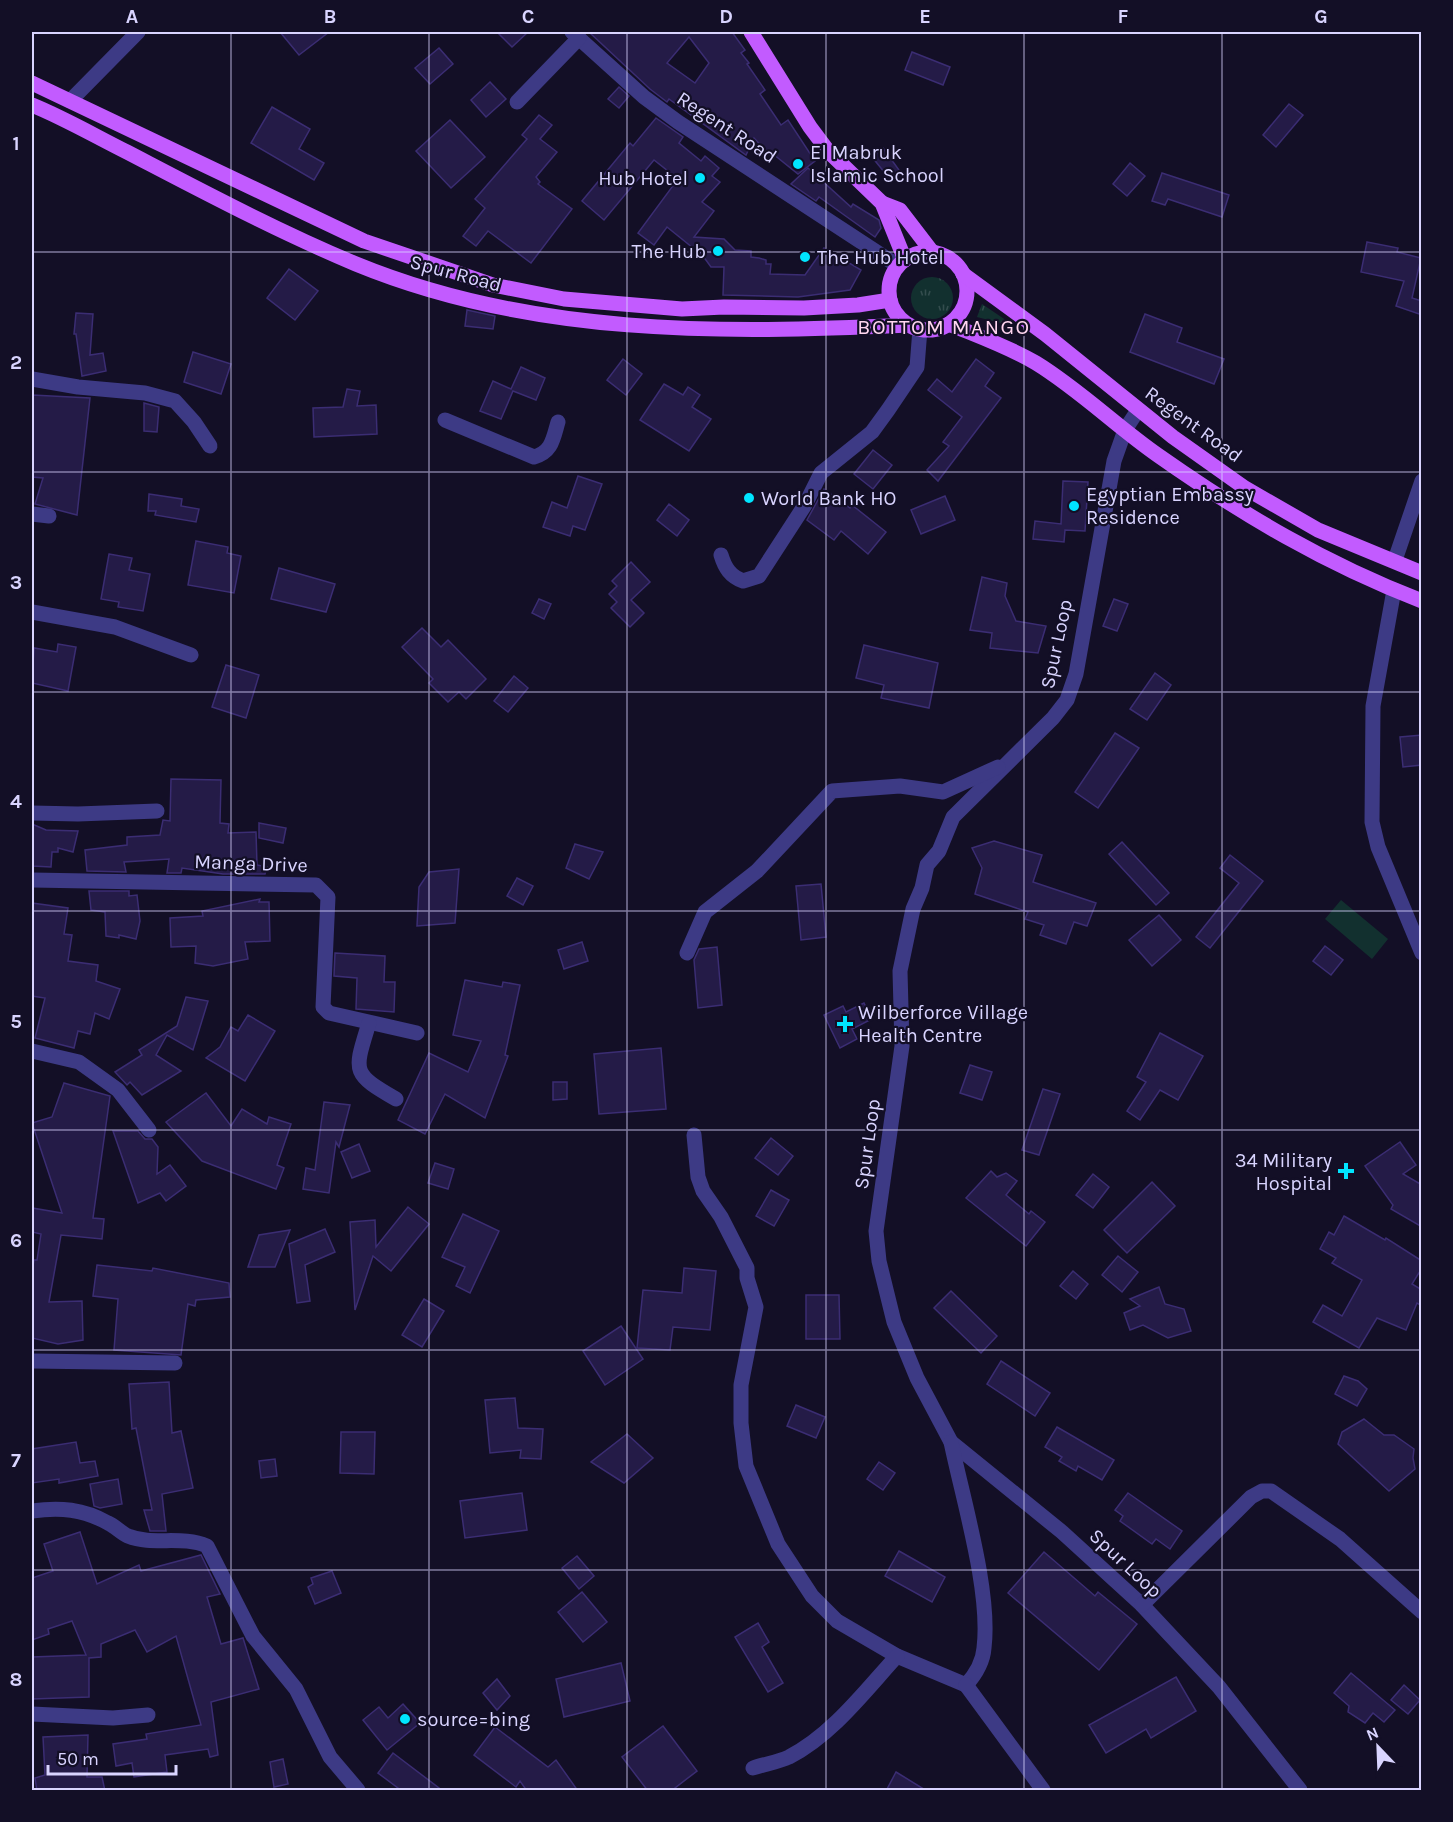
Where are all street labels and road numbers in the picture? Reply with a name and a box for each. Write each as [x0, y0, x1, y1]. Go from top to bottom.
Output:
street label: Regent Road [672, 87, 781, 168]
street label: Spur Road [408, 250, 504, 297]
street label: Regent Road [1141, 381, 1247, 467]
street label: Spur Loop [1036, 597, 1077, 691]
street label: Manga Drive [194, 850, 308, 877]
street label: Spur Loop [850, 1098, 885, 1191]
street label: Spur Loop [1085, 1524, 1167, 1603]

